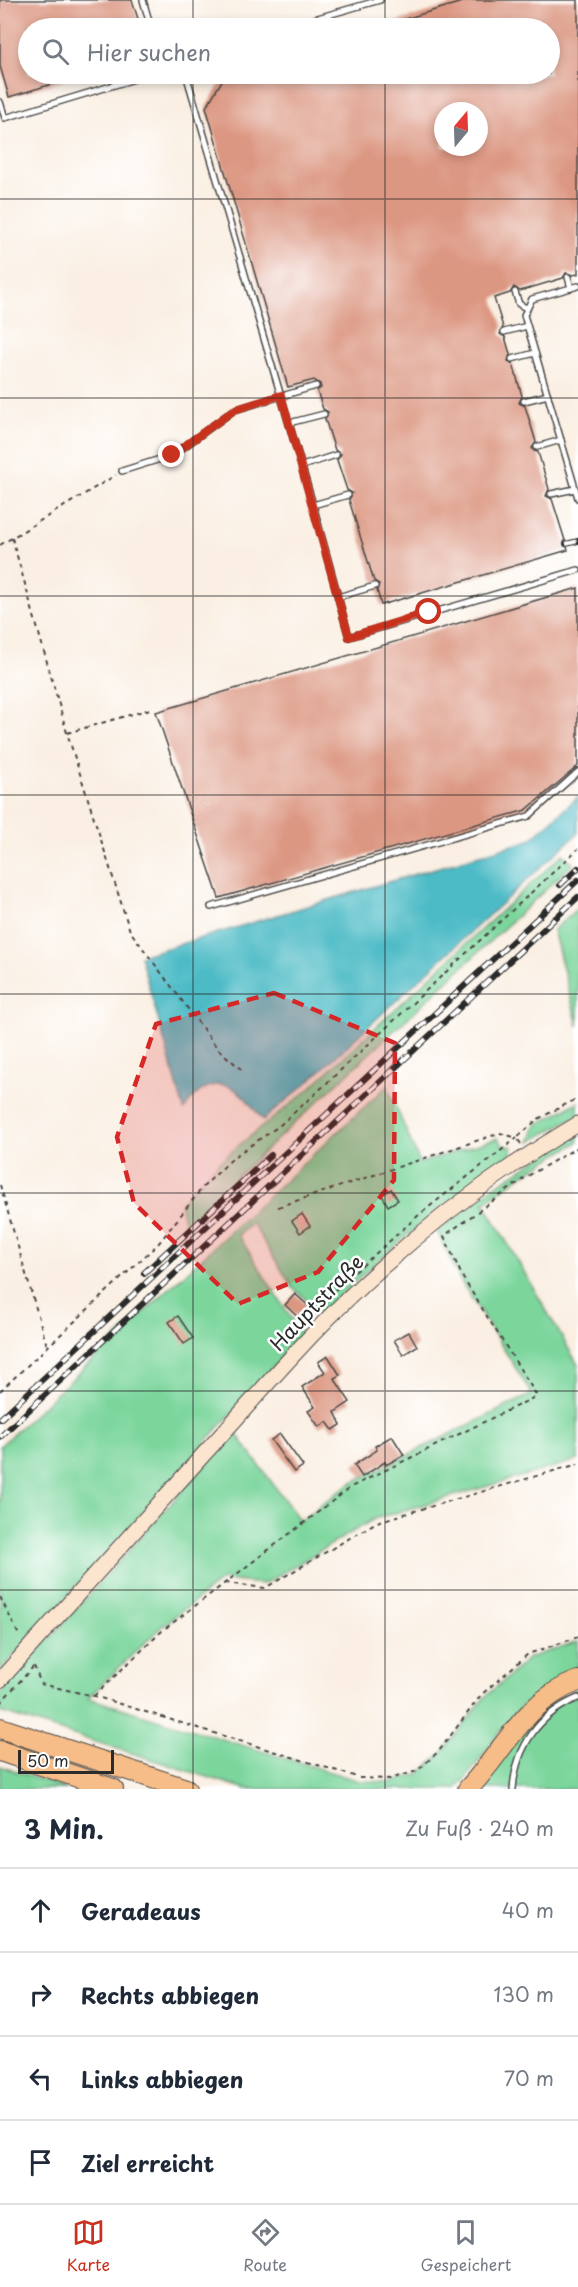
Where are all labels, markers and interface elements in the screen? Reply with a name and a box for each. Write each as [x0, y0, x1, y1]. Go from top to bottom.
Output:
search box [18, 18, 560, 84]
icon: search [39, 35, 72, 68]
text: Hier suchen [87, 35, 211, 68]
north arrow [434, 102, 488, 156]
route end [158, 441, 184, 467]
route start [415, 598, 441, 624]
street label: Hauptstraße [262, 1247, 370, 1357]
scale bar [18, 1747, 114, 1774]
text: 50 m [27, 1748, 68, 1772]
text: 3 Min. [24, 1809, 104, 1848]
text: Zu Fuß · 240 m [405, 1813, 554, 1843]
icon: ahead [24, 1894, 57, 1927]
text: Geradeaus [81, 1894, 201, 1927]
text: 40 m [502, 1895, 554, 1925]
icon: right [24, 1978, 57, 2011]
text: Rechts abbiegen [81, 1978, 259, 2011]
text: 130 m [494, 1979, 554, 2009]
icon: left [24, 2062, 57, 2095]
text: Links abbiegen [81, 2062, 243, 2095]
text: 70 m [504, 2063, 554, 2093]
icon: arrive [24, 2146, 57, 2179]
text: Ziel erreicht [81, 2146, 214, 2179]
tab: Karte [67, 2216, 110, 2276]
tab: Route [243, 2216, 287, 2276]
tab: Gespeichert [420, 2216, 511, 2276]

